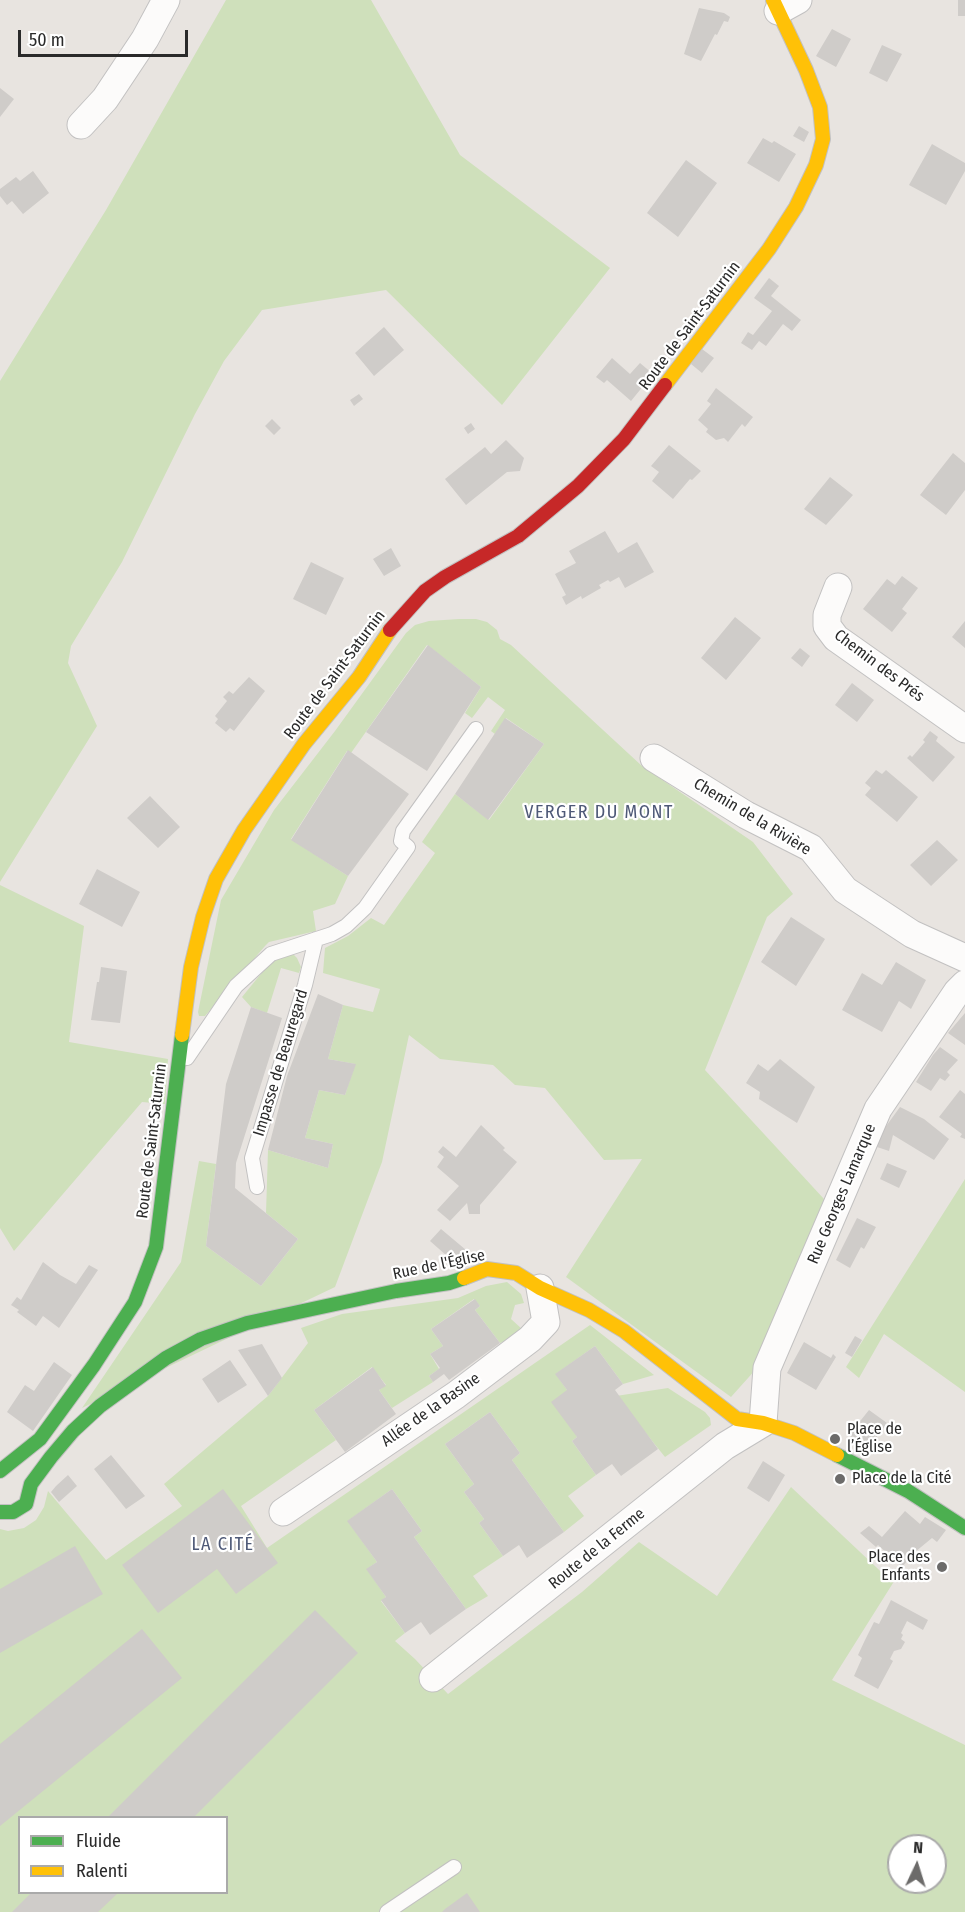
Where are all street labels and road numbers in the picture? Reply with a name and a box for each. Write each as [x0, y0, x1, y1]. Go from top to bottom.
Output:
street label: Route de Saint-Saturnin [635, 258, 745, 394]
street label: Route de Saint-Saturnin [280, 607, 390, 743]
street label: Chemin des Prés [830, 626, 928, 706]
street label: Chemin de la Rivière [690, 774, 814, 860]
street label: Impasse de Beauregard [250, 987, 312, 1139]
street label: Route de Saint-Saturnin [133, 1062, 171, 1220]
street label: Rue Georges Lamarque [804, 1121, 880, 1267]
street label: Rue de l'Église [391, 1246, 487, 1284]
street label: Allée de la Basine [378, 1369, 484, 1451]
street label: Route de la Ferme [545, 1504, 649, 1594]

